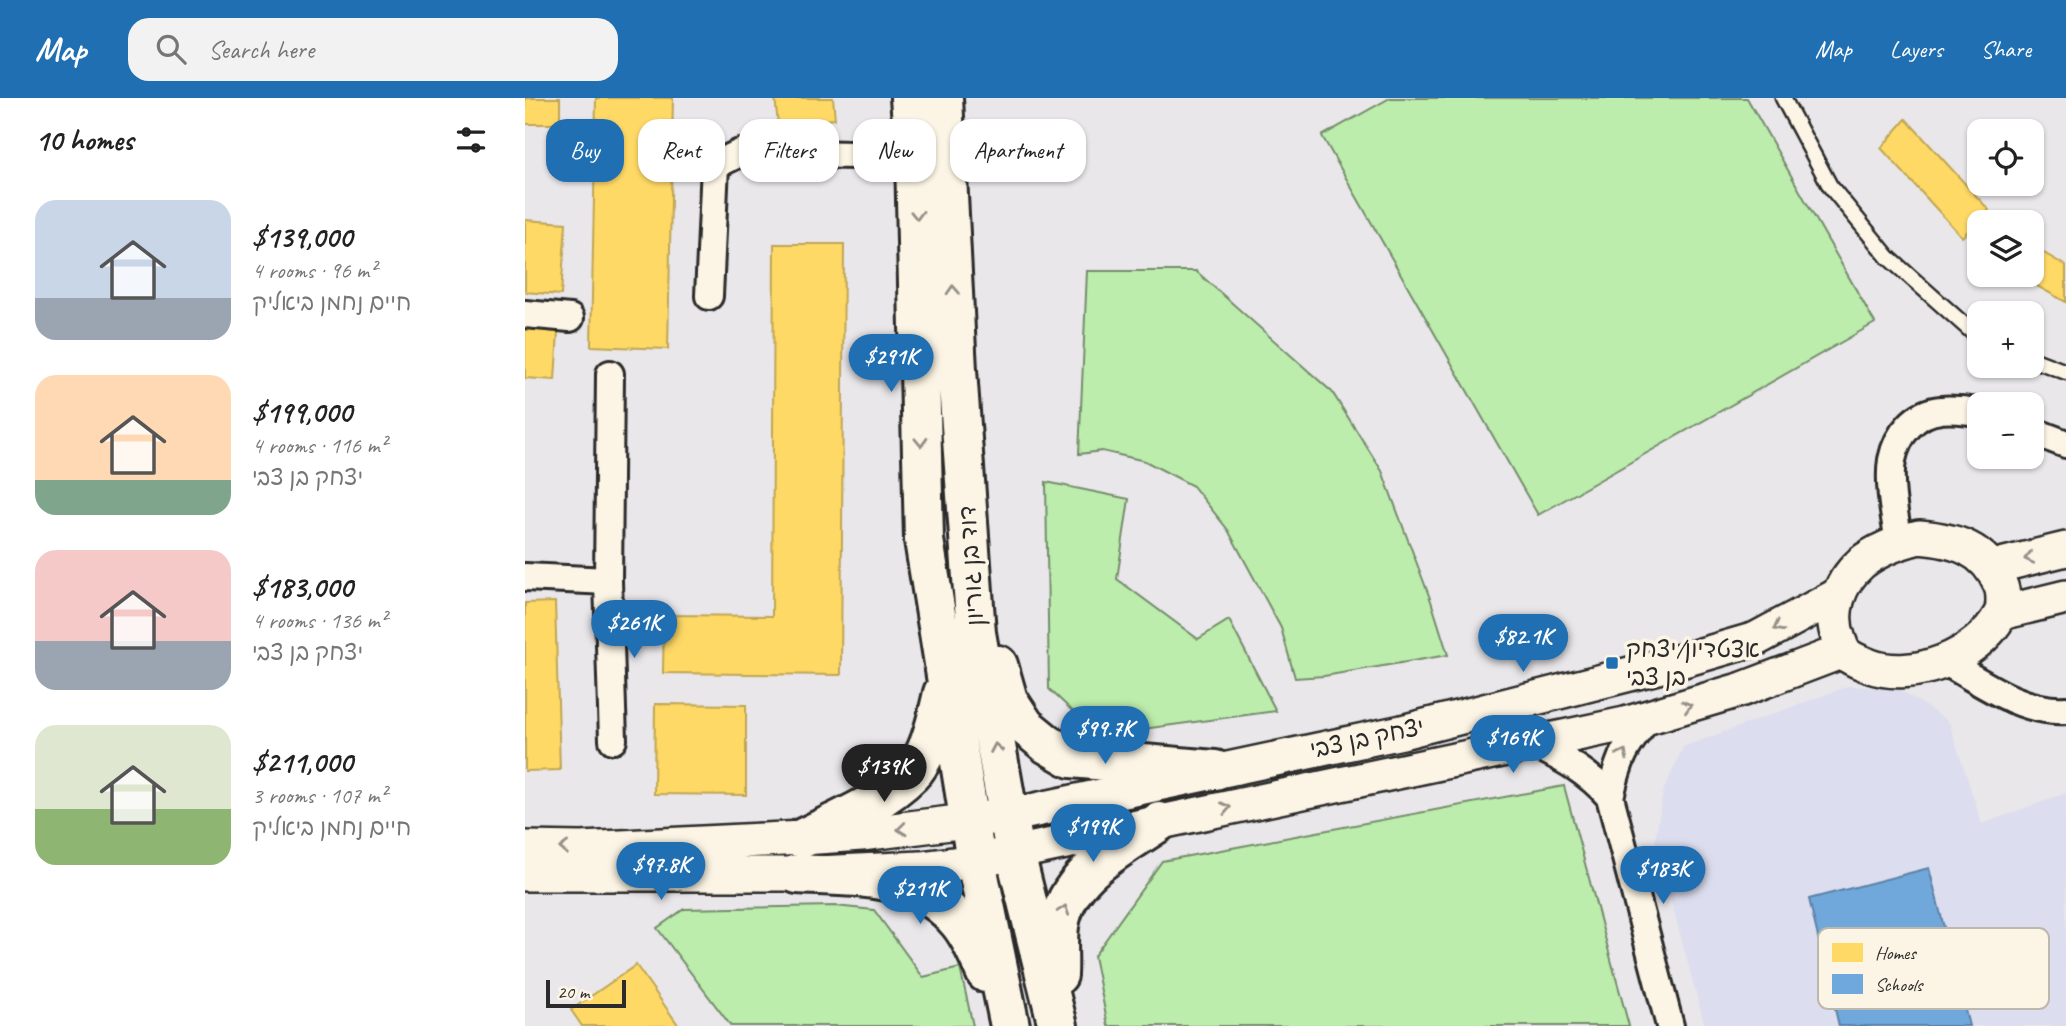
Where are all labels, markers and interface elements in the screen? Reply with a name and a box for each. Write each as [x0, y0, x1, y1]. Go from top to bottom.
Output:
search box [128, 18, 618, 81]
text: Map [35, 28, 86, 70]
icon: search [152, 30, 190, 68]
text: Search here [208, 33, 314, 66]
text: Map [1815, 34, 1852, 64]
text: Layers [1890, 34, 1943, 64]
text: Share [1981, 34, 2031, 64]
chip: Buy [546, 119, 624, 182]
chip: Rent [638, 119, 725, 182]
chip: Filters [739, 119, 839, 182]
chip: New [853, 119, 936, 182]
chip: Apartment [950, 119, 1086, 182]
map controls [1967, 119, 2044, 469]
button: locate [1967, 119, 2044, 196]
text: 10 homes [35, 121, 133, 159]
icon: filters [452, 121, 490, 159]
one-way arrow [909, 210, 924, 221]
button: layers [1967, 210, 2044, 287]
text: $139,000 [252, 218, 352, 256]
icon: home [91, 228, 175, 312]
text: 4 rooms · 96 m² [252, 256, 376, 285]
one-way arrow [946, 284, 961, 295]
text: חיים נחמן ביאליק [252, 288, 411, 317]
button: + [1967, 301, 2044, 378]
pin: $291K [842, 334, 940, 394]
text: $291K [865, 342, 917, 371]
button: − [1967, 392, 2044, 469]
text: $199,000 [252, 393, 352, 431]
icon: home [91, 403, 175, 487]
text: 4 rooms · 116 m² [252, 431, 387, 460]
one-way arrow [914, 437, 929, 448]
text: יצחק בן צבי [252, 463, 363, 492]
street label: דוד בן גוריון [952, 505, 990, 627]
one-way arrow [2023, 550, 2035, 564]
text: $183,000 [252, 568, 352, 606]
icon: home [91, 578, 175, 662]
pin: $261K [585, 601, 683, 660]
text: 4 rooms · 136 m² [252, 606, 387, 635]
text: $261K [607, 608, 661, 637]
pin: $82.1K [1466, 614, 1580, 674]
one-way arrow [1772, 619, 1785, 632]
text: $82.1K [1494, 622, 1552, 651]
place label: אצטדיון/יצחק בן צבי [1626, 634, 1760, 692]
text: יצחק בן צבי [252, 638, 363, 667]
marker: אצטדיון/יצחק בן צבי [1604, 655, 1620, 671]
one-way arrow [1681, 699, 1693, 714]
pin: $99.7K [1048, 706, 1162, 766]
street label: יצחק בן צבי [1307, 711, 1427, 765]
text: $99.7K [1077, 714, 1134, 743]
pin: $169K [1464, 716, 1562, 775]
text: $169K [1486, 723, 1540, 752]
one-way arrow [989, 742, 1004, 754]
text: $211,000 [252, 743, 352, 781]
pin: $139K [835, 744, 933, 804]
one-way arrow [1614, 749, 1628, 761]
text: $139K [858, 752, 910, 781]
icon: home [91, 753, 175, 837]
text: 3 rooms · 107 m² [252, 781, 387, 810]
one-way arrow [1220, 802, 1232, 817]
pin: $199K [1044, 804, 1142, 864]
text: $199K [1067, 812, 1119, 841]
text: חיים נחמן ביאליק [252, 813, 411, 842]
one-way arrow [896, 821, 907, 836]
one-way arrow [558, 841, 569, 856]
pin: $97.8K [604, 842, 718, 902]
pin: $183K [1614, 846, 1712, 906]
text: $97.8K [632, 850, 690, 879]
text: $183K [1636, 854, 1690, 883]
pin: $211K [871, 866, 969, 926]
text: $211K [893, 874, 947, 903]
one-way arrow [1056, 904, 1070, 916]
legend [1818, 928, 2049, 1009]
text: Homes [1875, 941, 1917, 965]
text: Schools [1875, 973, 1925, 997]
scale bar [546, 977, 627, 1009]
text: 20 m [557, 980, 589, 1004]

